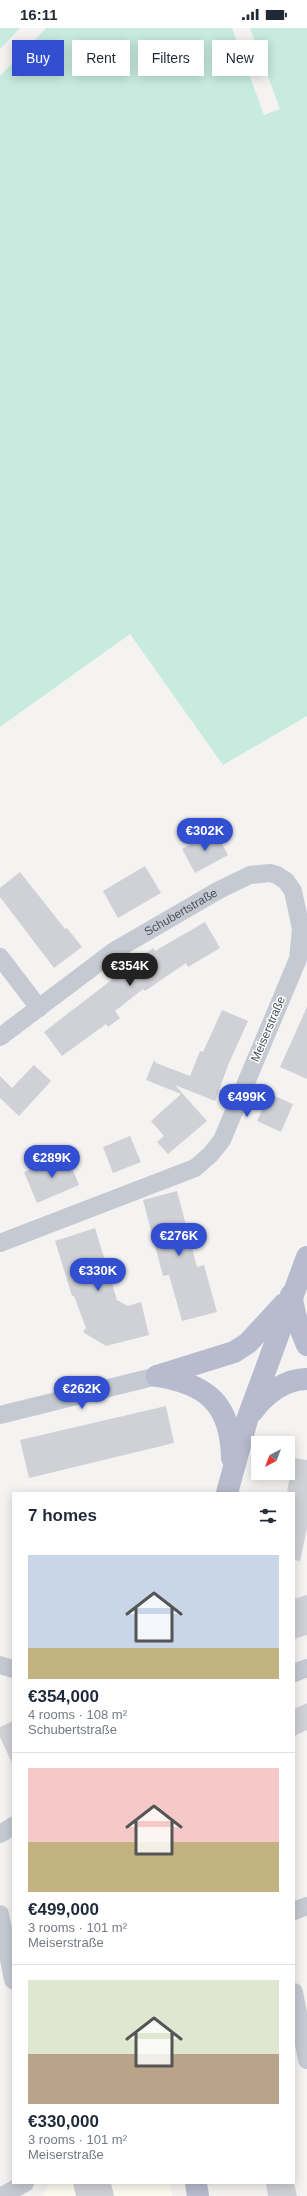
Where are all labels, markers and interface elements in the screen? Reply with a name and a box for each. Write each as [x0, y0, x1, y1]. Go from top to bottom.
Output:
text: 16:11 [20, 6, 58, 23]
chip: Buy [12, 40, 64, 76]
chip: Rent [72, 40, 130, 76]
chip: Filters [138, 40, 204, 76]
chip: New [212, 40, 268, 76]
pin: €302K [177, 818, 233, 852]
text: €302K [186, 823, 224, 838]
street label: Schubertstraße [142, 885, 220, 939]
pin: €354K [102, 953, 158, 987]
text: €354K [111, 958, 149, 973]
street label: Meiserstraße [248, 994, 288, 1064]
pin: €499K [219, 1084, 275, 1118]
text: €499K [228, 1089, 266, 1104]
pin: €289K [24, 1145, 80, 1179]
text: €289K [33, 1150, 71, 1165]
pin: €276K [151, 1223, 207, 1257]
text: €276K [160, 1228, 198, 1243]
pin: €330K [70, 1258, 126, 1292]
text: €330K [79, 1263, 117, 1278]
pin: €262K [54, 1376, 110, 1410]
text: €262K [63, 1381, 101, 1396]
north arrow [251, 1436, 295, 1480]
map controls [251, 1436, 295, 1480]
icon: filters [257, 1505, 279, 1527]
text: 7 homes [28, 1506, 97, 1525]
icon: home [118, 1581, 190, 1653]
text: €354,000 [28, 1687, 99, 1706]
text: 4 rooms · 108 m² [28, 1707, 127, 1722]
text: Schubertstraße [28, 1722, 117, 1737]
icon: home [118, 1794, 190, 1866]
text: €499,000 [28, 1900, 99, 1919]
text: 3 rooms · 101 m² [28, 1920, 127, 1935]
text: Meiserstraße [28, 1935, 104, 1950]
icon: home [118, 2006, 190, 2078]
text: €330,000 [28, 2112, 99, 2131]
text: 3 rooms · 101 m² [28, 2132, 127, 2147]
text: Meiserstraße [28, 2147, 104, 2162]

